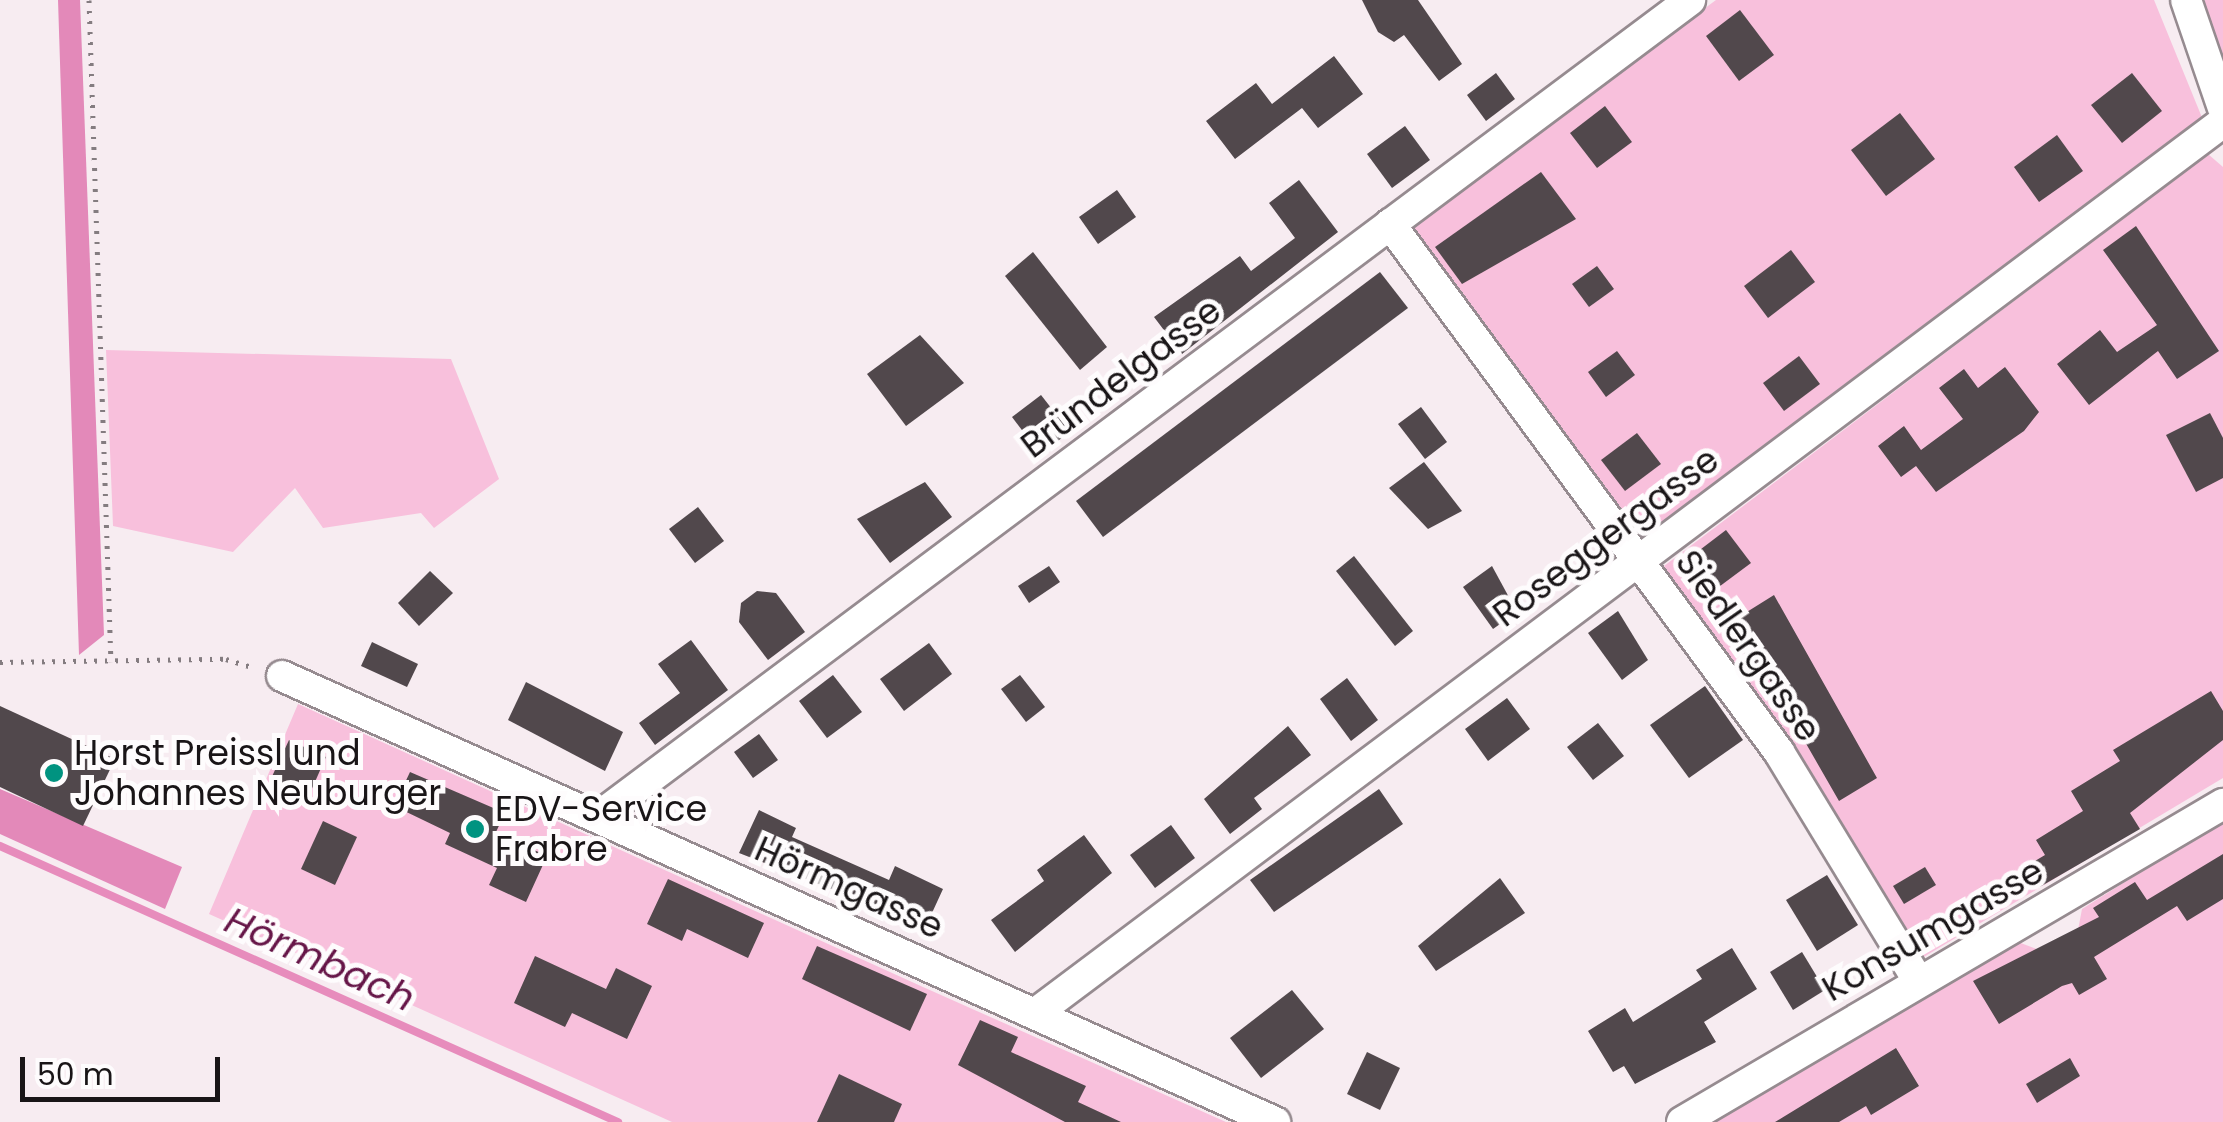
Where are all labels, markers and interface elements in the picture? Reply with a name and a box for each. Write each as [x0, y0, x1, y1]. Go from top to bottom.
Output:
street label: Bründelgasse [1013, 289, 1229, 467]
street label: Roseggergasse [1485, 439, 1727, 635]
street label: Siedlergasse [1667, 542, 1829, 750]
place label: Horst Preissl und Johannes Neuburger [74, 732, 441, 814]
marker: Horst Preissl und Johannes Neuburger [43, 762, 65, 784]
place label: EDV-Service Frabre [495, 788, 707, 870]
marker: EDV-Service Frabre [464, 818, 486, 840]
street label: Hörmgasse [749, 828, 949, 948]
street label: Konsumgasse [1815, 850, 2051, 1010]
water label: Hörmbach [218, 897, 422, 1021]
scale bar [25, 1037, 225, 1099]
text: 50 m [37, 1053, 114, 1096]

